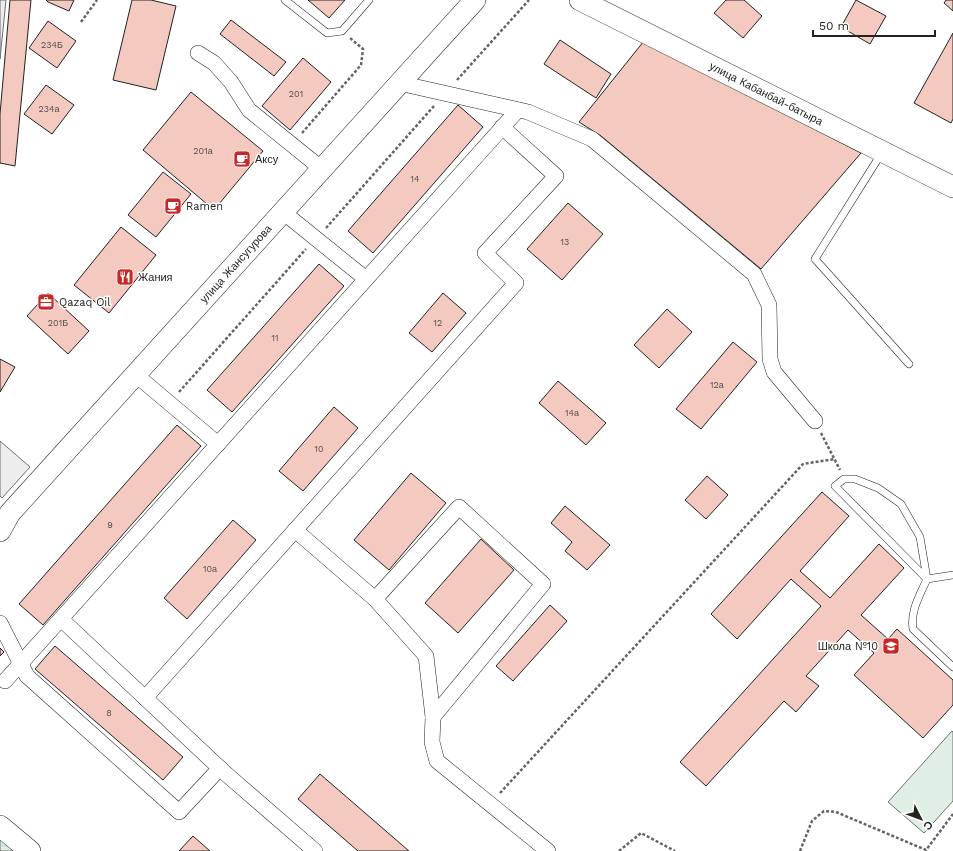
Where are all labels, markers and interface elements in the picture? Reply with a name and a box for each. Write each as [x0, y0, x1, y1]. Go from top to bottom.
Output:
scale bar [813, 12, 935, 38]
text: 50 m [819, 19, 849, 33]
house number: 234Б [41, 40, 63, 50]
street label: улица Кабанбай-батыра [707, 60, 826, 129]
house number: 201 [289, 89, 303, 99]
house number: 234а [39, 104, 60, 114]
house number: 201а [193, 146, 213, 156]
cafe icon: Аксу [232, 149, 252, 169]
place label: Аксу [255, 153, 279, 166]
house number: 14 [410, 174, 420, 184]
cafe icon: Ramen [163, 196, 183, 216]
place label: Ramen [186, 200, 223, 213]
street label: улица Жансугурова [197, 221, 275, 306]
house number: 13 [561, 237, 569, 247]
restaurant icon: Жания [115, 267, 135, 287]
place label: Жания [138, 271, 173, 284]
office icon: Qazaq Oil [36, 292, 56, 312]
place label: Qazaq Oil [59, 296, 111, 309]
house number: 201Б [48, 318, 68, 328]
house number: 12 [434, 318, 442, 328]
house number: 11 [271, 333, 279, 343]
house number: 12а [710, 380, 724, 390]
house number: 14а [565, 408, 579, 418]
house number: 10 [314, 444, 324, 454]
house number: 9 [107, 520, 113, 530]
house number: 10а [203, 564, 217, 574]
school or university icon: Школа №10 [881, 636, 901, 656]
place label: Школа №10 [818, 640, 878, 653]
house number: 8 [106, 708, 112, 718]
north arrow [901, 799, 941, 839]
text: С [921, 818, 936, 833]

